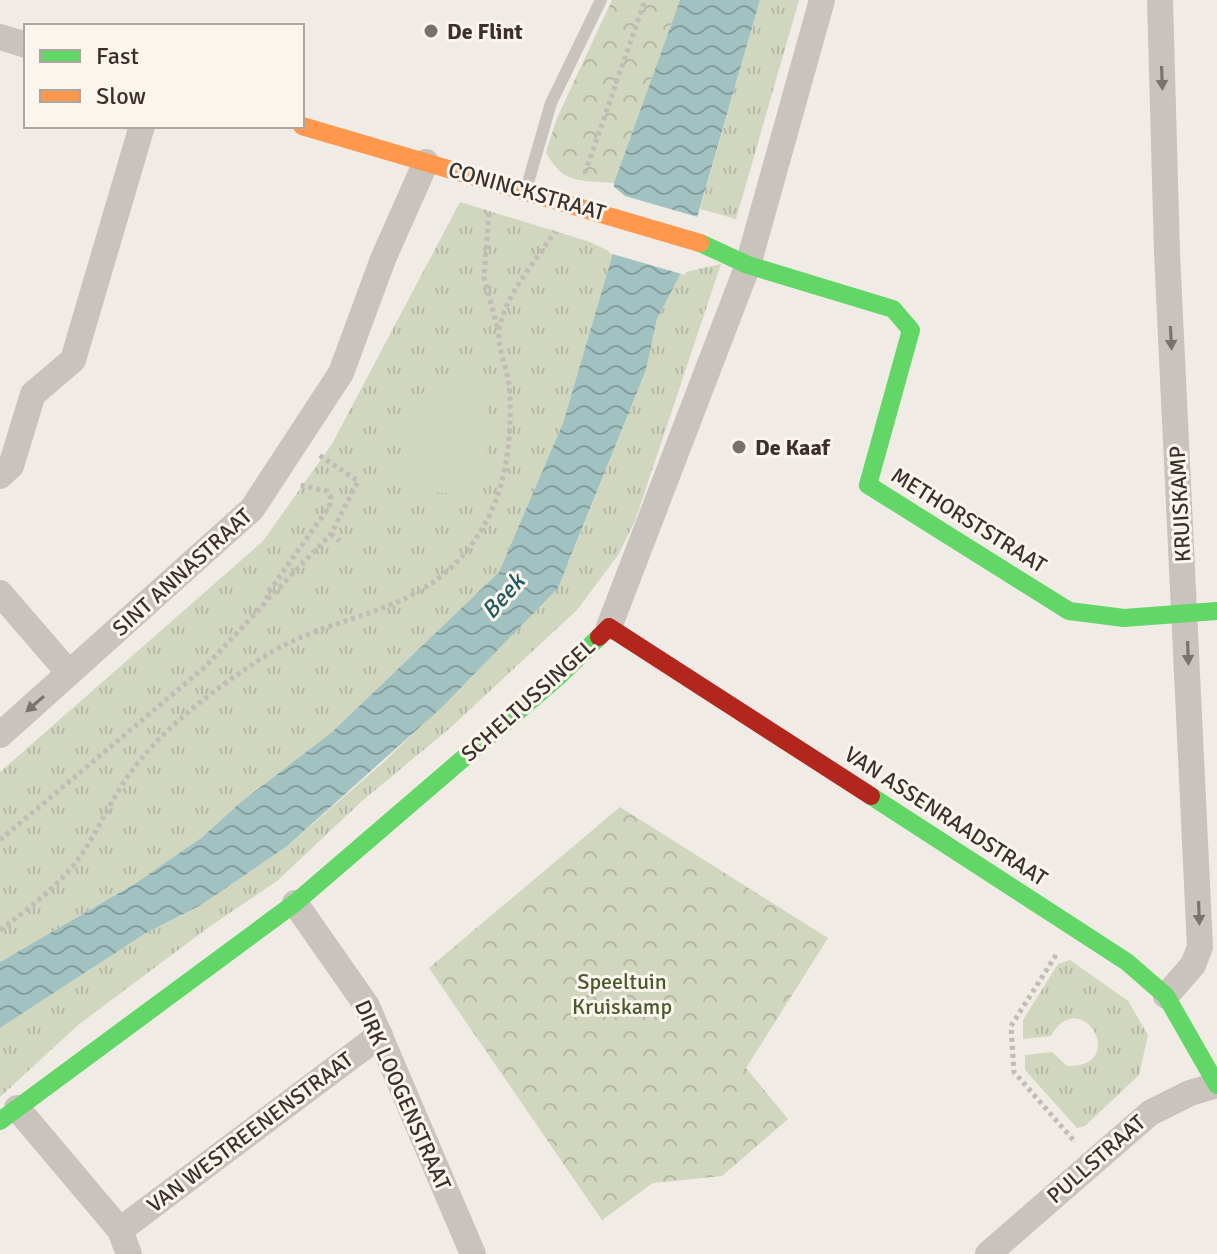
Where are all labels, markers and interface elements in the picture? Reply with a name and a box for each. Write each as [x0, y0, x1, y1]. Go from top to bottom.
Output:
place label: De Flint [447, 18, 523, 45]
marker: De Flint [422, 22, 440, 40]
legend [24, 24, 304, 128]
text: Fast [96, 41, 139, 71]
one-way arrow [1156, 66, 1168, 91]
text: Slow [96, 81, 146, 111]
street label: CONINCKSTRAAT [445, 156, 609, 226]
one-way arrow [1165, 326, 1178, 351]
place label: De Kaaf [755, 434, 831, 461]
marker: De Kaaf [730, 438, 748, 456]
street label: KRUISKAMP [1163, 445, 1197, 563]
street label: METHORSTSTRAAT [886, 461, 1052, 579]
street label: SINT ANNASTRAAT [107, 502, 257, 642]
water label: Beek [475, 566, 532, 625]
street label: SCHELTUSSINGEL [455, 633, 601, 767]
one-way arrow [1181, 641, 1194, 666]
one-way arrow [25, 695, 45, 712]
street label: VAN ASSENRAADSTRAAT [839, 740, 1053, 892]
one-way arrow [1192, 901, 1205, 926]
park label: Speeltuin Kruiskamp [572, 968, 672, 1020]
street label: DIRK LOOGENSTRAAT [349, 996, 457, 1194]
street label: VAN WESTREENENSTRAAT [142, 1046, 358, 1218]
street label: PULLSTRAAT [1041, 1109, 1151, 1209]

